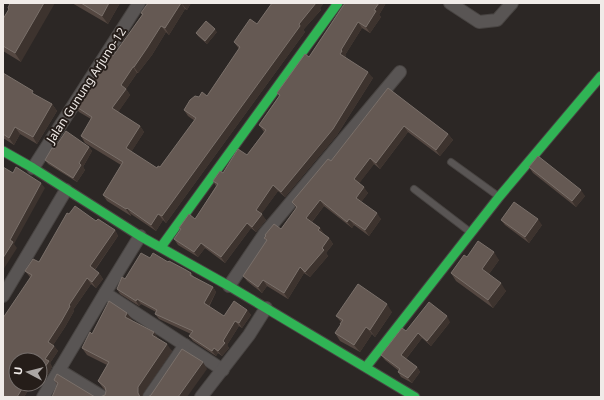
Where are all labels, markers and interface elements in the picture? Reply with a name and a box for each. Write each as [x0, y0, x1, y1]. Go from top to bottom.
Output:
street label: Jalan Gunung Arjuno-12 [42, 24, 130, 147]
north arrow [8, 352, 48, 392]
text: U [10, 366, 26, 376]

